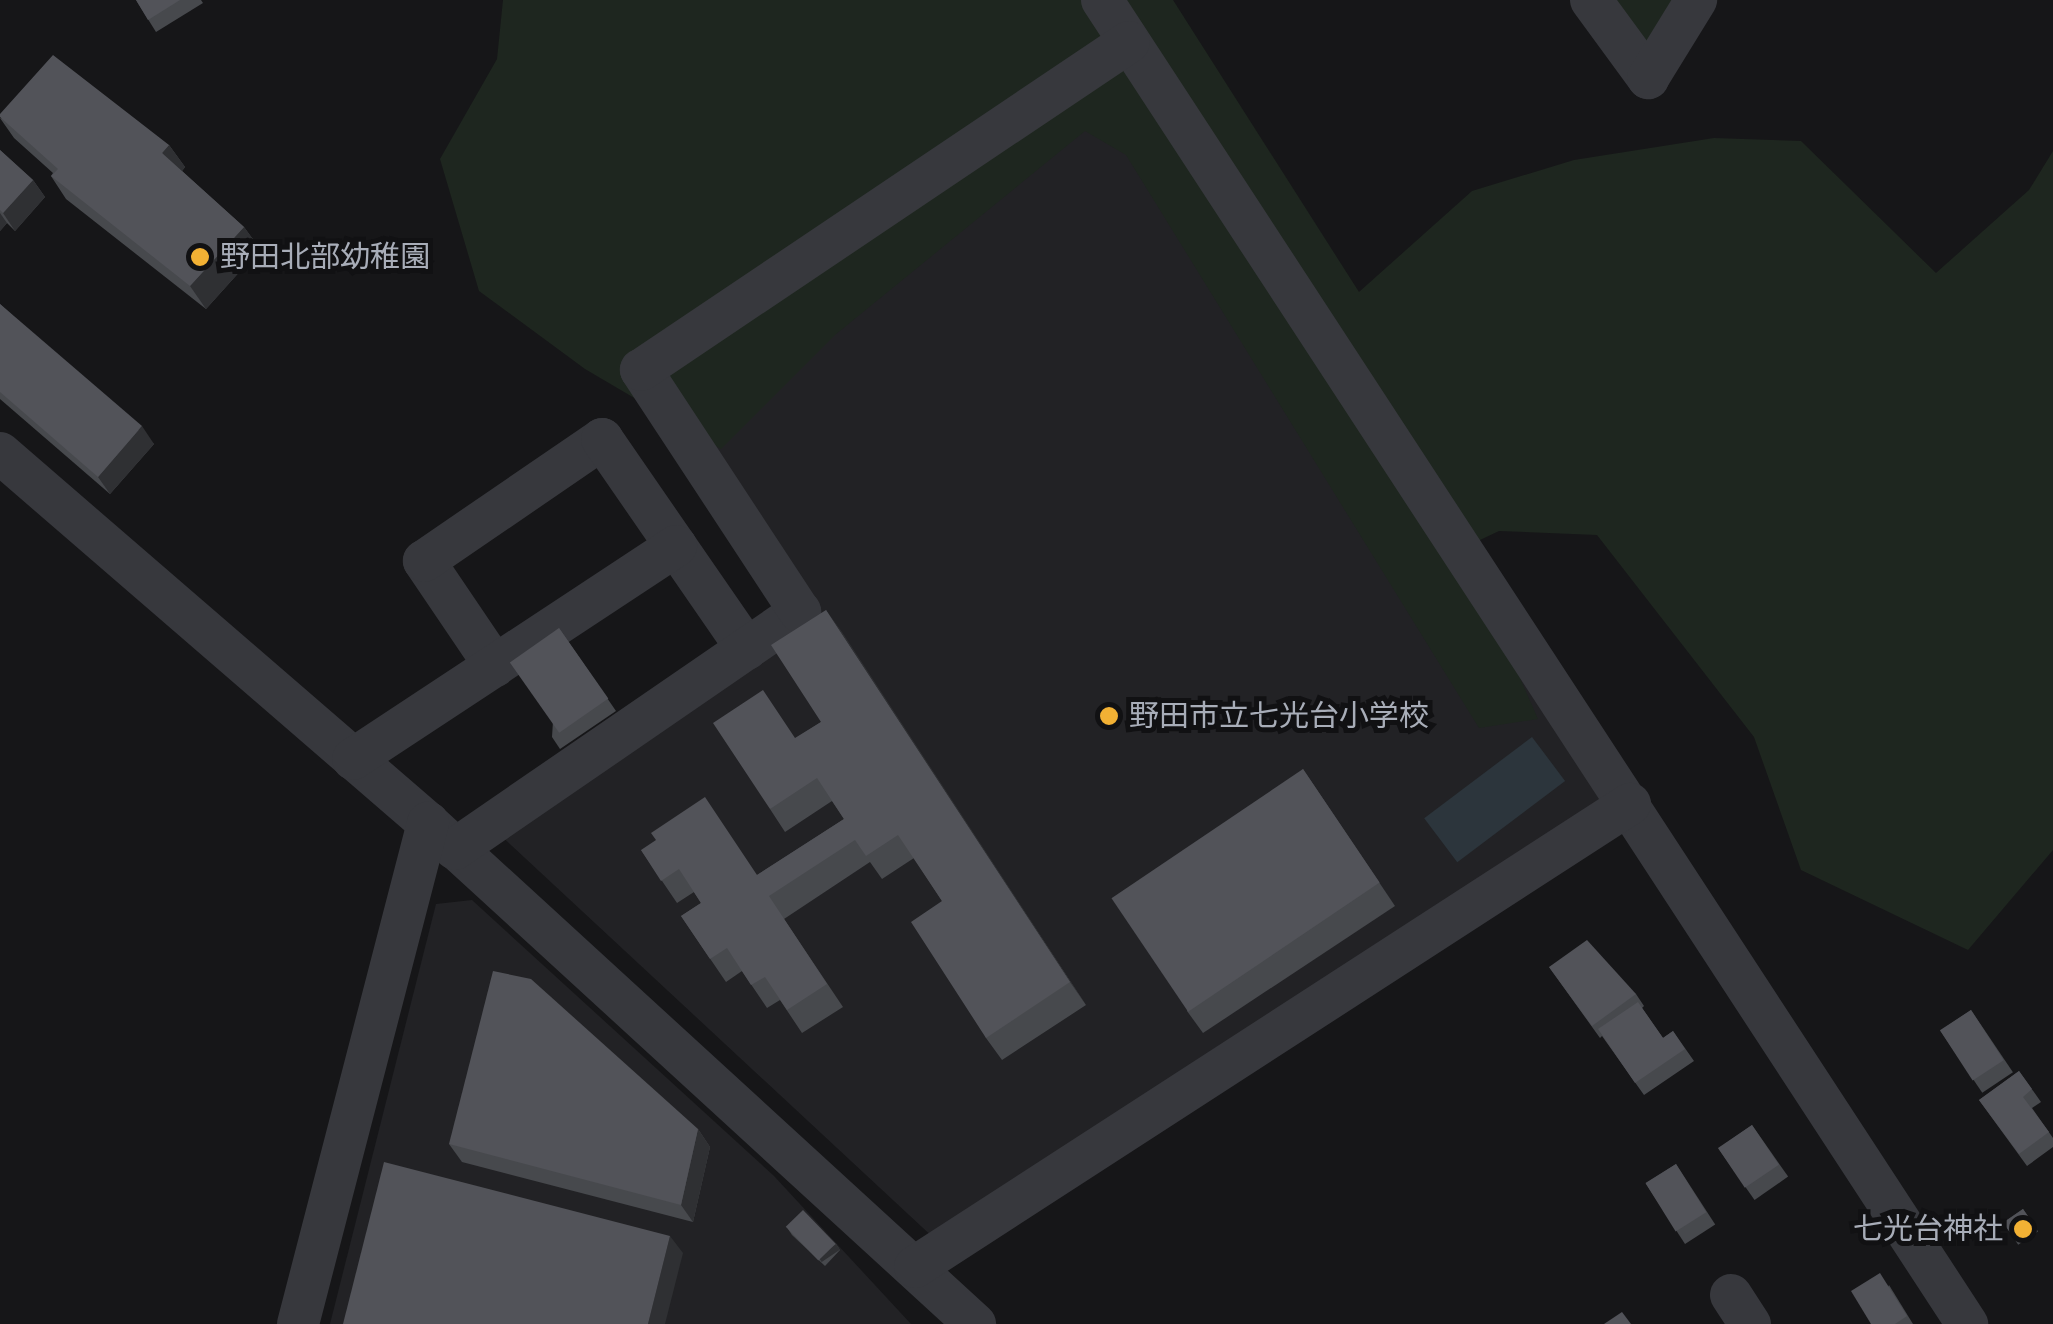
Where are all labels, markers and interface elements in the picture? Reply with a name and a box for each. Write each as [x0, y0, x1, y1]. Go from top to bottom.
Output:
place label: 野田北部幼稚園 [220, 239, 430, 275]
marker: 野田北部幼稚園 [189, 246, 211, 268]
place label: 野田市立七光台小学校 [1129, 698, 1429, 734]
marker: 野田市立七光台小学校 [1098, 705, 1120, 727]
place label: 七光台神社 [1853, 1211, 2003, 1247]
marker: 七光台神社 [2012, 1218, 2034, 1240]

